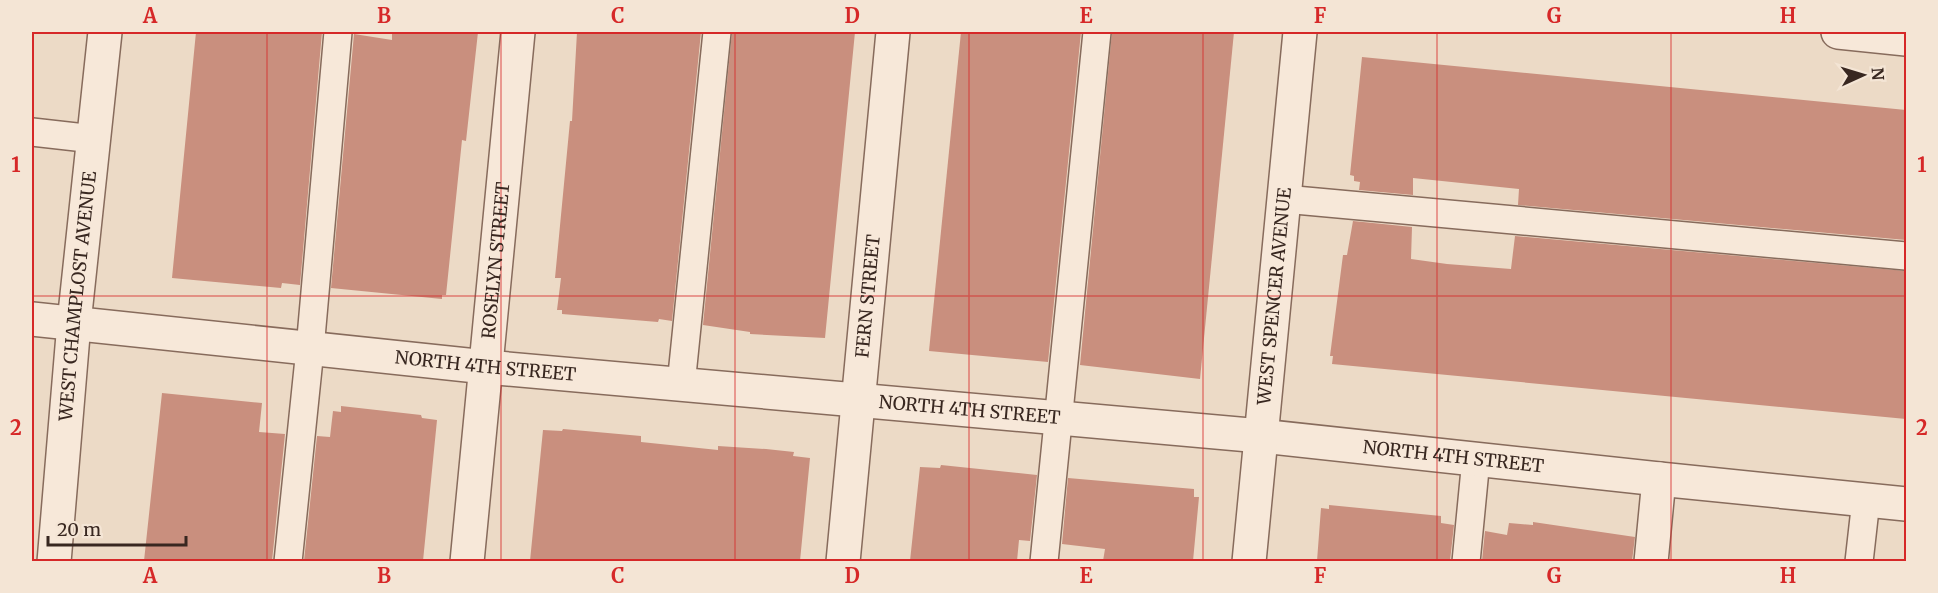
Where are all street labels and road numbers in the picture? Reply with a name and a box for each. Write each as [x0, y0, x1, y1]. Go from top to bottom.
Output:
street label: WEST CHAMPLOST AVENUE [54, 169, 101, 423]
street label: ROSELYN STREET [477, 180, 515, 340]
street label: WEST SPENCER AVENUE [1252, 186, 1296, 407]
street label: FERN STREET [850, 233, 885, 359]
street label: NORTH 4TH STREET [394, 345, 578, 386]
street label: NORTH 4TH STREET [878, 390, 1062, 429]
street label: NORTH 4TH STREET [1362, 435, 1546, 478]

